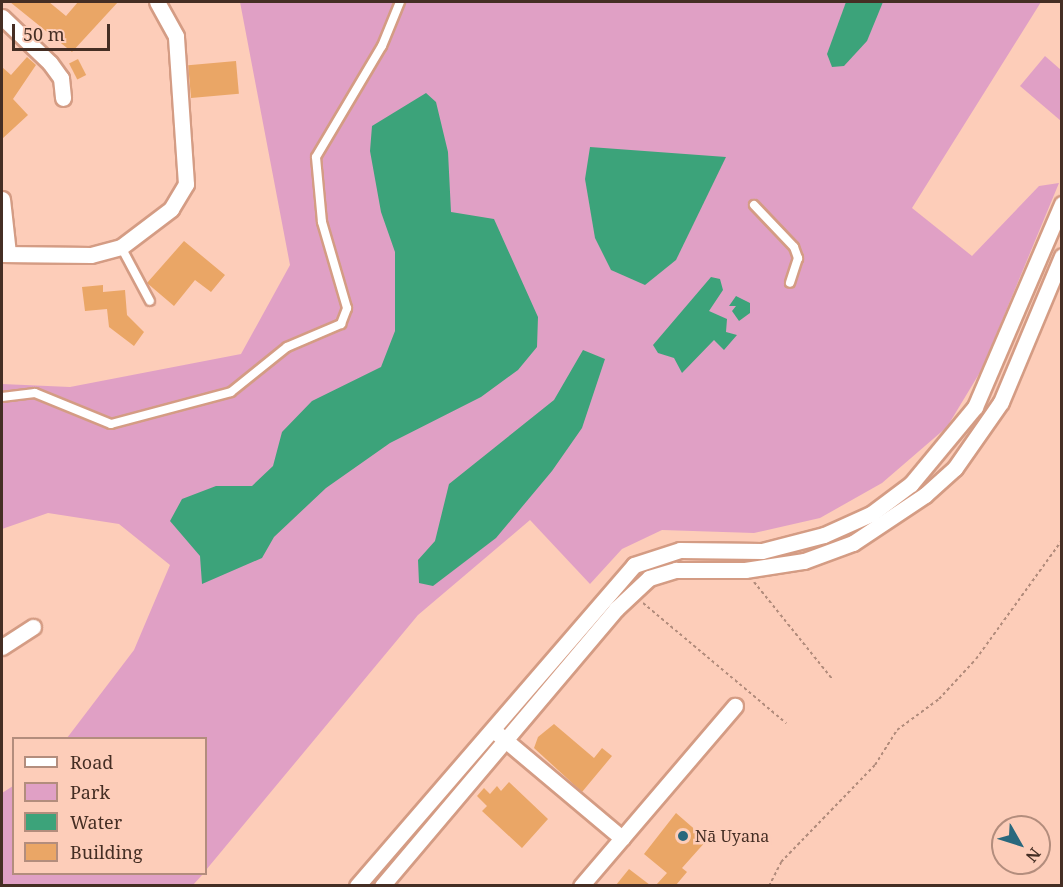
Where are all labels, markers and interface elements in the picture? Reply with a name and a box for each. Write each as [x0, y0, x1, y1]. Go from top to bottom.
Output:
scale bar [15, 12, 112, 50]
text: 50 m [23, 22, 65, 46]
legend [12, 737, 207, 875]
text: Road [70, 750, 113, 774]
text: Park [70, 780, 110, 804]
text: Water [70, 810, 122, 834]
north arrow [991, 815, 1051, 875]
place label: Nā Uyana [695, 826, 769, 846]
marker: Nā Uyana [676, 829, 690, 843]
text: Building [70, 840, 143, 864]
text: N [1021, 843, 1046, 867]

